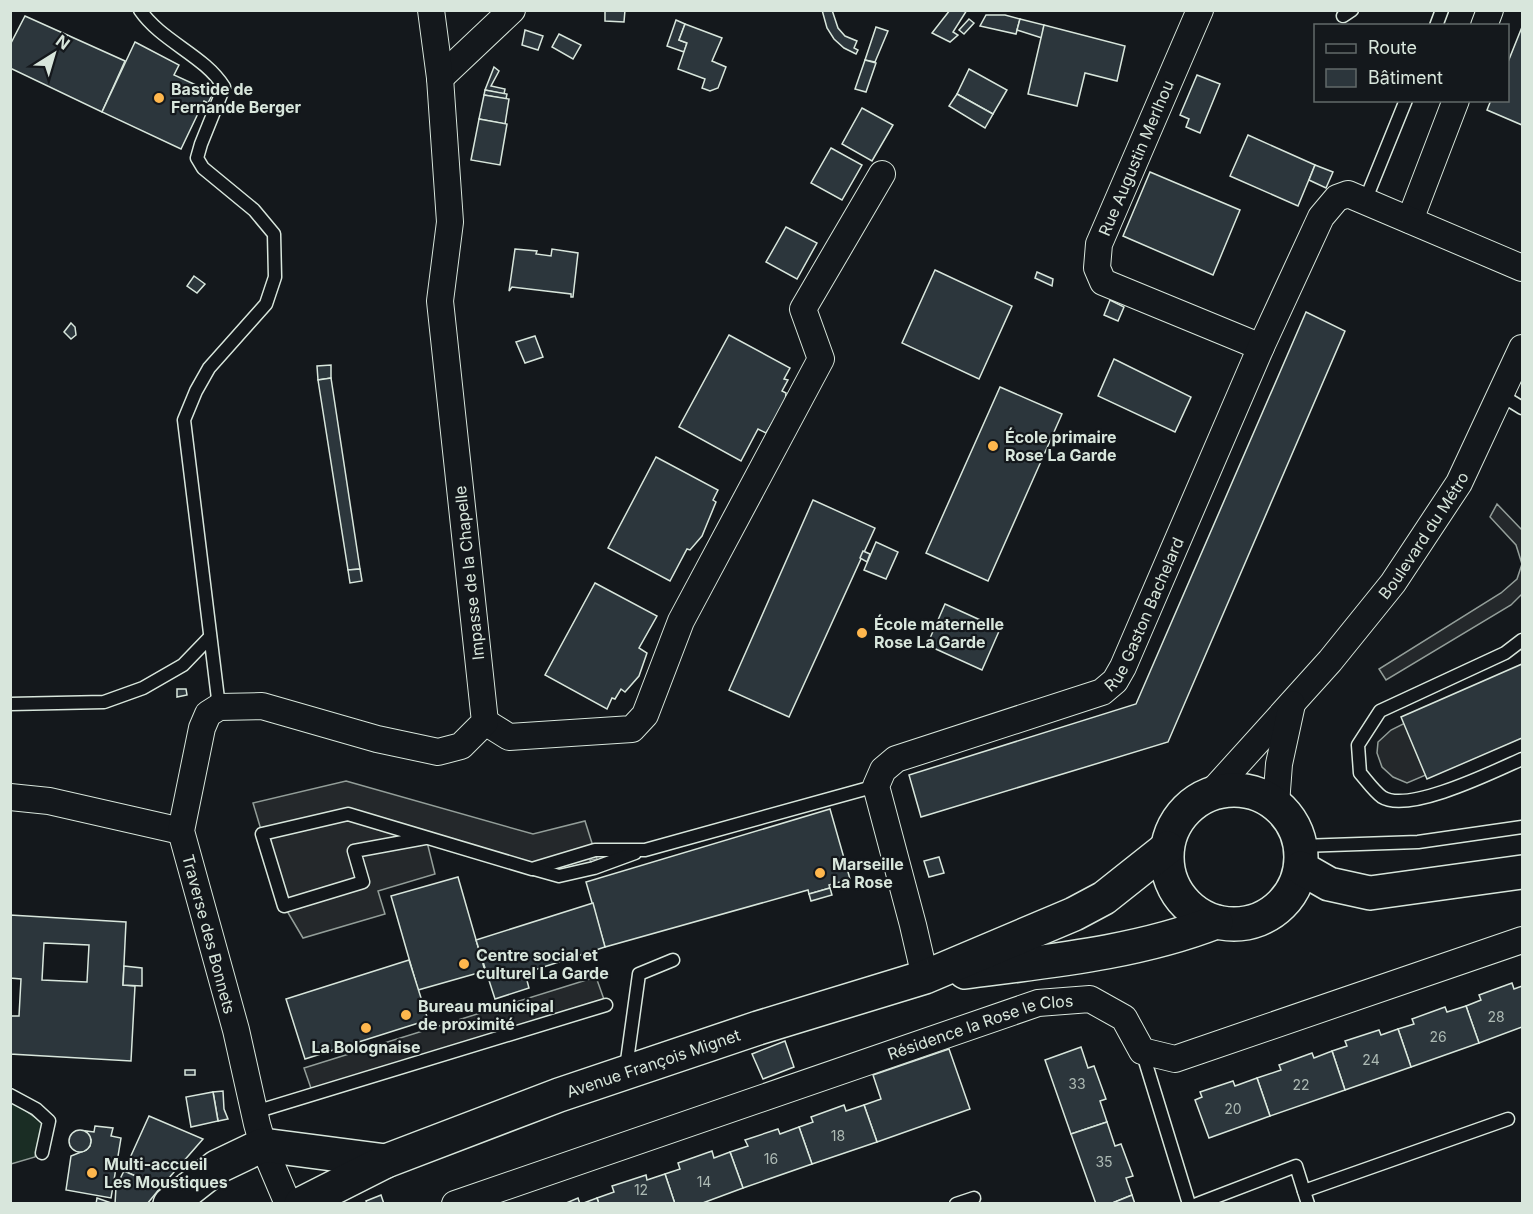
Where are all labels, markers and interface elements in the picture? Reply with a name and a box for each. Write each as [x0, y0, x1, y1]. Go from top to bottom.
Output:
north arrow [24, 24, 84, 84]
legend [1314, 24, 1509, 102]
text: N [52, 30, 74, 54]
text: Route [1368, 37, 1417, 58]
text: Bâtiment [1368, 67, 1443, 88]
street label: Rue Augustin Merlhou [1094, 77, 1178, 239]
place label: Bastide de Fernande Berger [171, 79, 302, 117]
marker: Bastide de Fernande Berger [152, 91, 166, 105]
place label: École primaire Rose La Garde [1005, 427, 1117, 465]
marker: École primaire Rose La Garde [986, 439, 1000, 453]
street label: Boulevard du Métro [1374, 469, 1473, 603]
street label: Impasse de la Chapelle [450, 485, 488, 661]
street label: Rue Gaston Bachelard [1100, 534, 1188, 696]
place label: École maternelle Rose La Garde [874, 614, 1004, 652]
marker: École maternelle Rose La Garde [855, 626, 869, 640]
street label: Traverse des Bonnets [178, 852, 240, 1016]
place label: Marseille La Rose [832, 854, 904, 892]
marker: Marseille La Rose [813, 866, 827, 880]
place label: Centre social et culturel La Garde [476, 945, 609, 983]
marker: Centre social et culturel La Garde [457, 957, 471, 971]
street label: Résidence la Rose le Clos [885, 990, 1074, 1064]
place label: Bureau municipal de proximité [418, 996, 554, 1034]
marker: Bureau municipal de proximité [399, 1008, 413, 1022]
house number: 28 [1487, 1008, 1505, 1025]
marker: La Bolognaise [359, 1021, 373, 1035]
street label: Avenue François Mignet [564, 1025, 743, 1102]
house number: 26 [1429, 1028, 1447, 1045]
place label: La Bolognaise [312, 1037, 420, 1057]
house number: 24 [1362, 1051, 1380, 1068]
house number: 33 [1068, 1075, 1086, 1092]
house number: 22 [1292, 1076, 1310, 1093]
house number: 20 [1224, 1100, 1242, 1117]
house number: 18 [831, 1127, 845, 1144]
house number: 16 [764, 1150, 778, 1167]
house number: 35 [1095, 1153, 1113, 1170]
place label: Multi-accueil Les Moustiques [104, 1154, 228, 1192]
marker: Multi-accueil Les Moustiques [85, 1166, 99, 1180]
house number: 14 [697, 1173, 711, 1190]
house number: 12 [634, 1181, 648, 1198]

